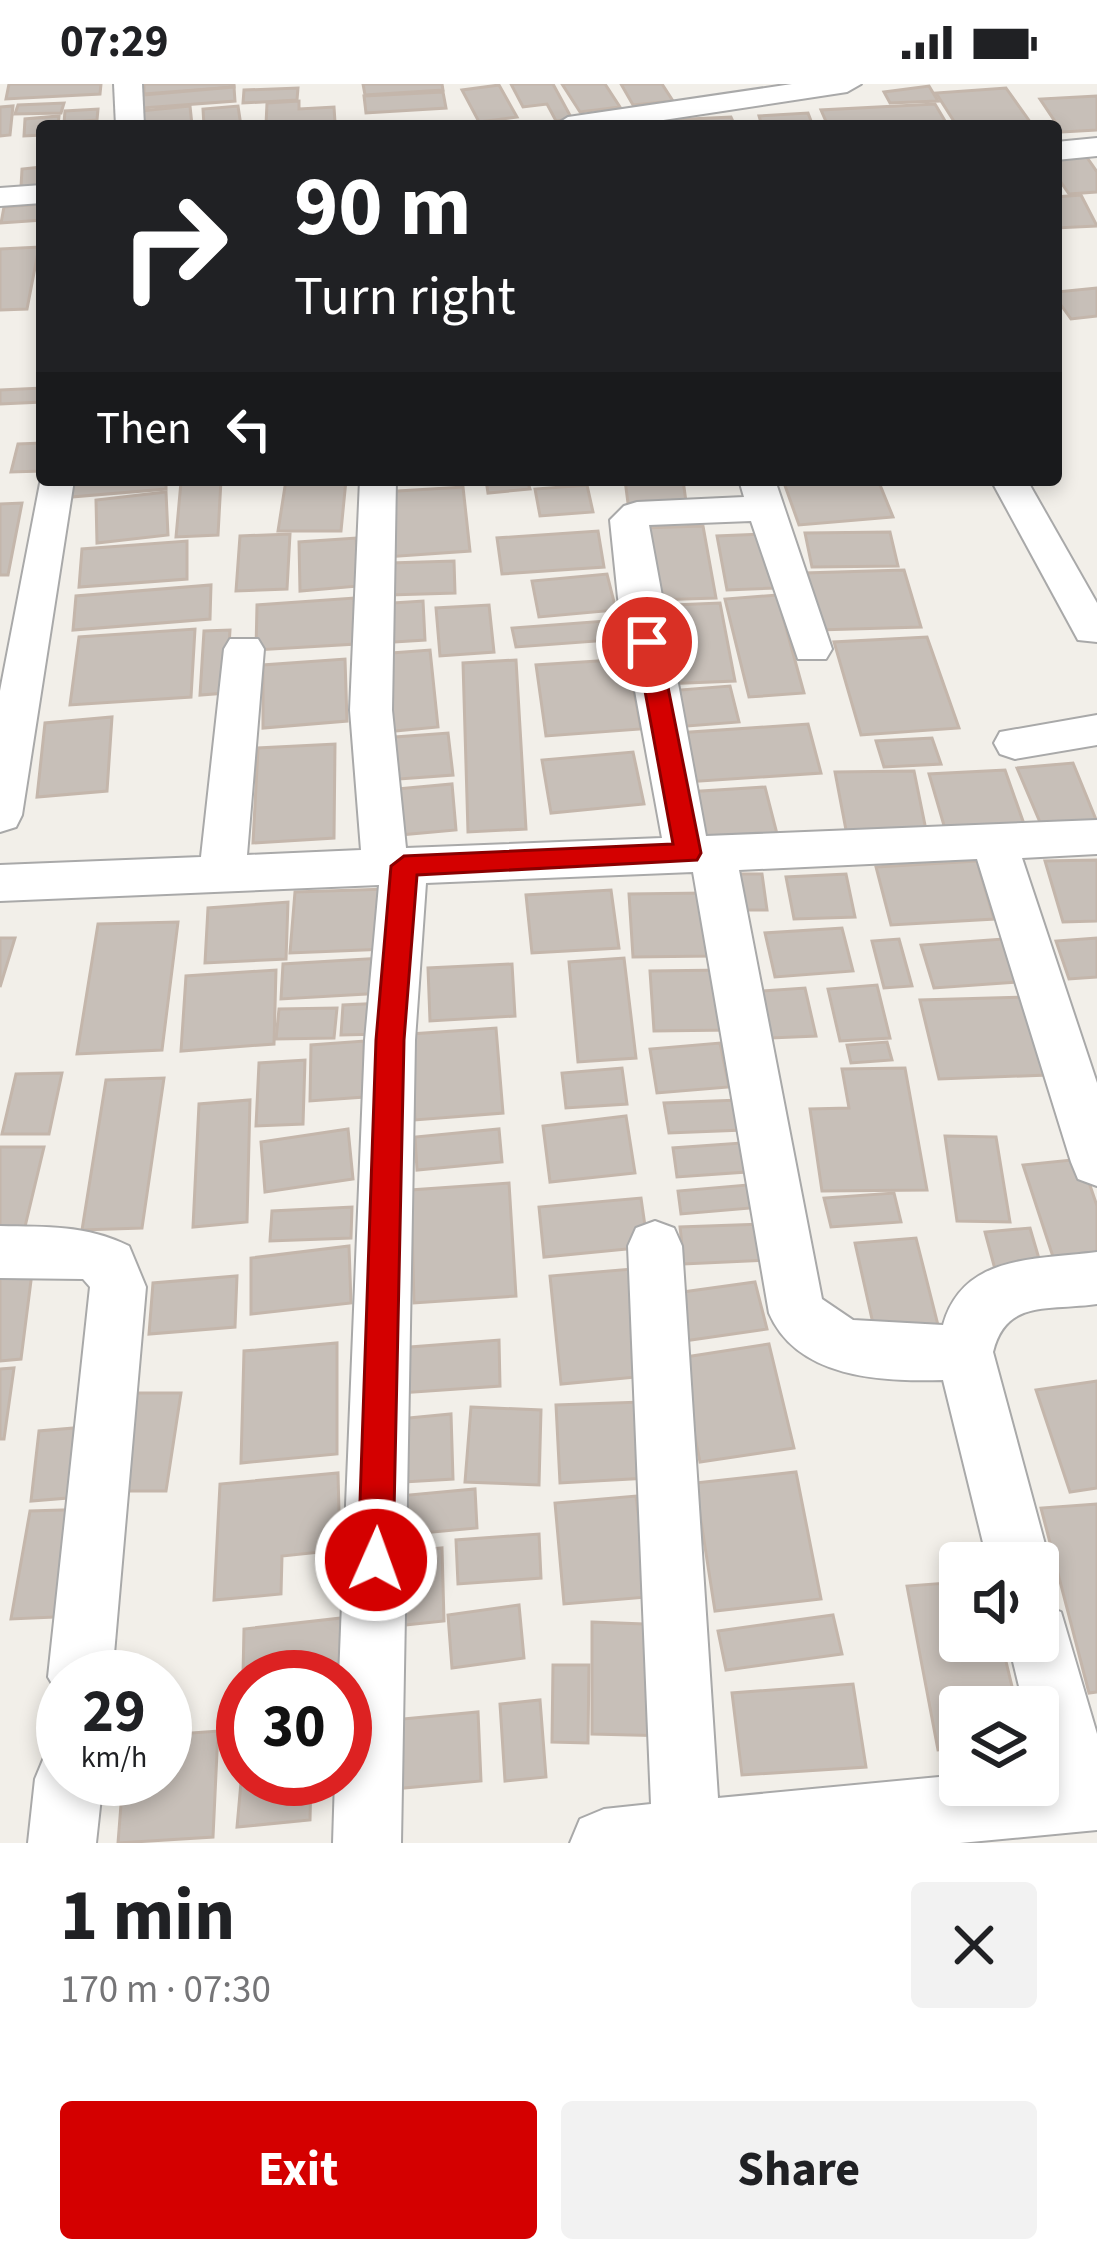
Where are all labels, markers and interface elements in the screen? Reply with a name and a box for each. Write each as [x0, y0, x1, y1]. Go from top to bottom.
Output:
text: 07:29 [60, 10, 169, 74]
text: 90 m [294, 148, 472, 268]
icon: right [96, 168, 252, 324]
text: Turn right [294, 259, 516, 336]
icon: left [216, 396, 282, 462]
text: Then [96, 397, 192, 461]
pin [596, 591, 698, 693]
icon: arrive [614, 609, 680, 675]
position arrow [313, 1497, 439, 1623]
map controls [939, 1542, 1059, 1806]
button: sound [939, 1542, 1059, 1662]
speed limit sign: 30 [216, 1650, 372, 1806]
text: 29 [82, 1670, 146, 1755]
button: layers [939, 1686, 1059, 1806]
text: km/h [81, 1736, 147, 1779]
text: 1 min [60, 1865, 235, 1968]
button: close [911, 1882, 1037, 2008]
text: 170 m · 07:30 [60, 1962, 271, 2018]
button: Exit [60, 2101, 537, 2239]
button: Share [561, 2101, 1037, 2239]

